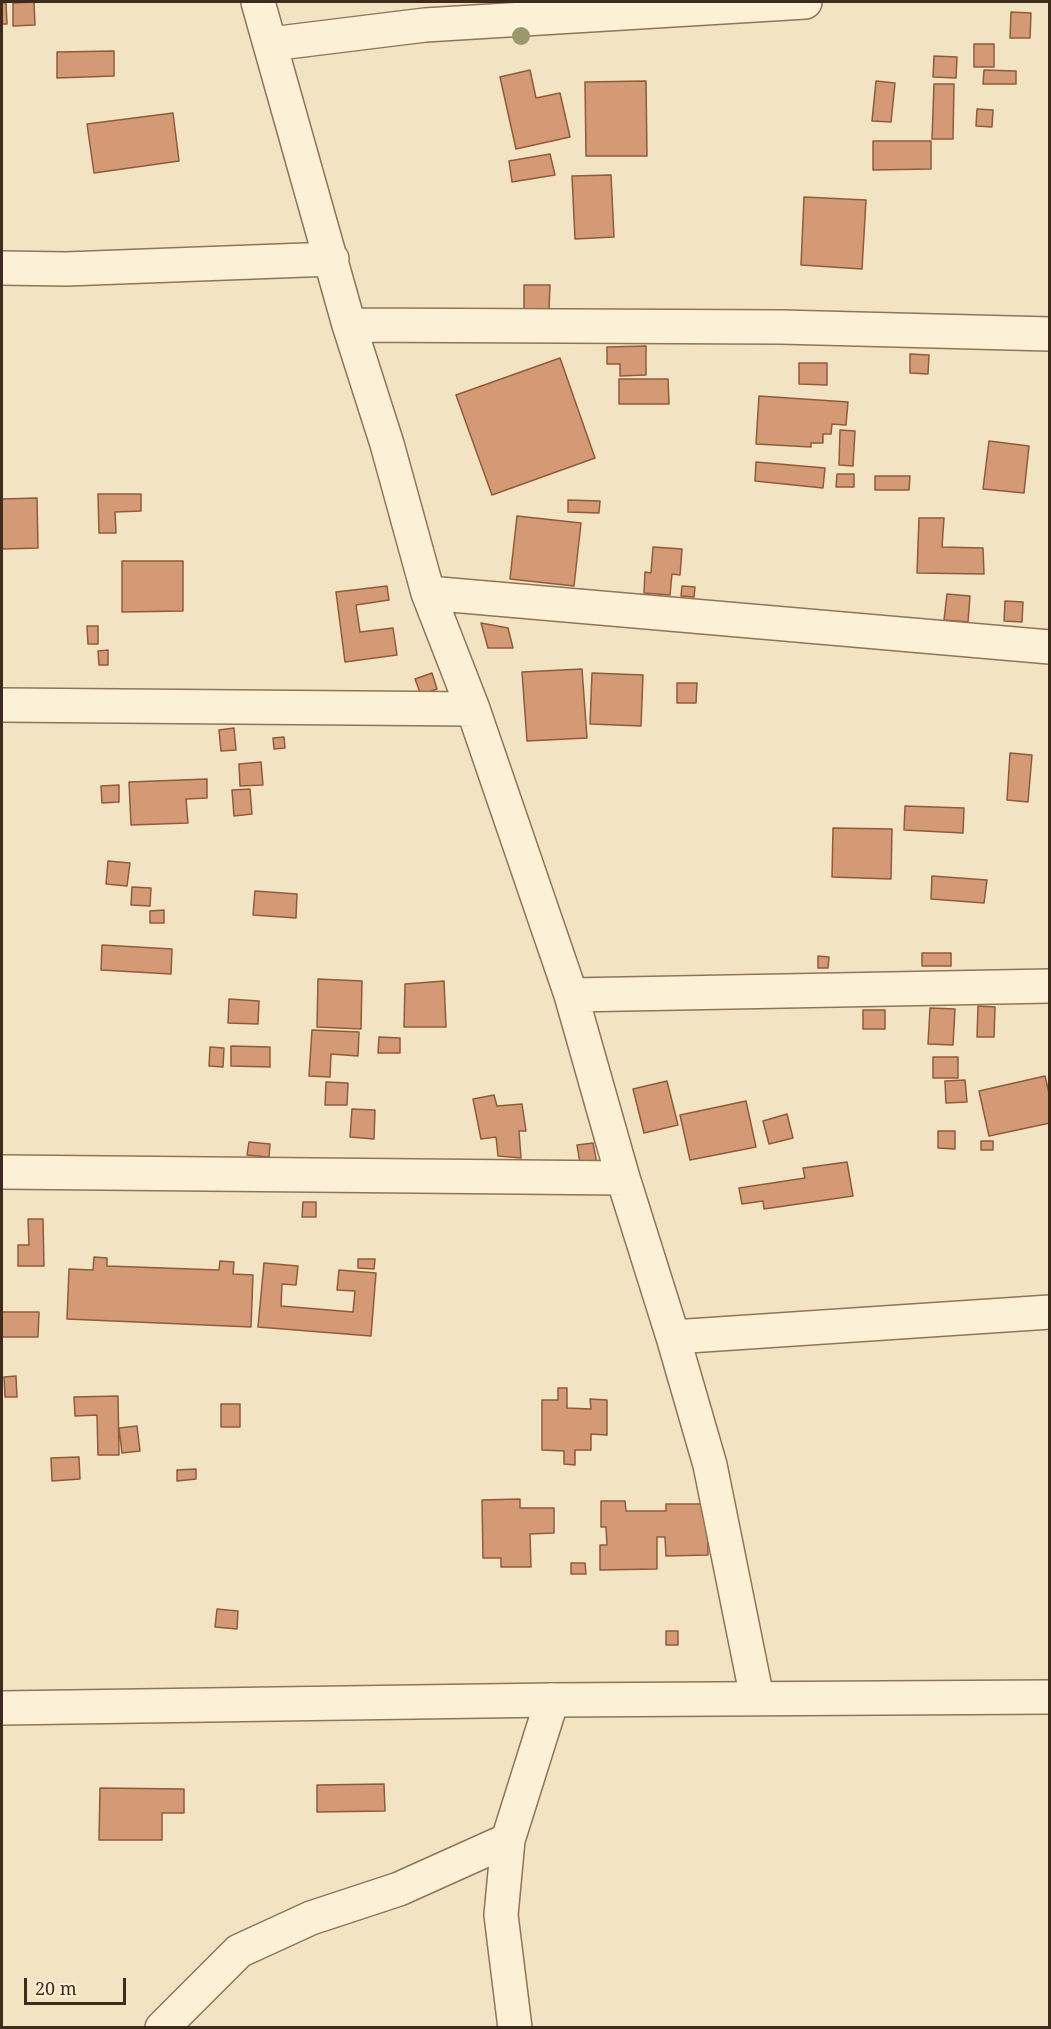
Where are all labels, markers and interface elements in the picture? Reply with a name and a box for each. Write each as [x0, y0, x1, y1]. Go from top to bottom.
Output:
scale bar [27, 1966, 129, 2004]
text: 20 m [35, 1976, 77, 2000]

